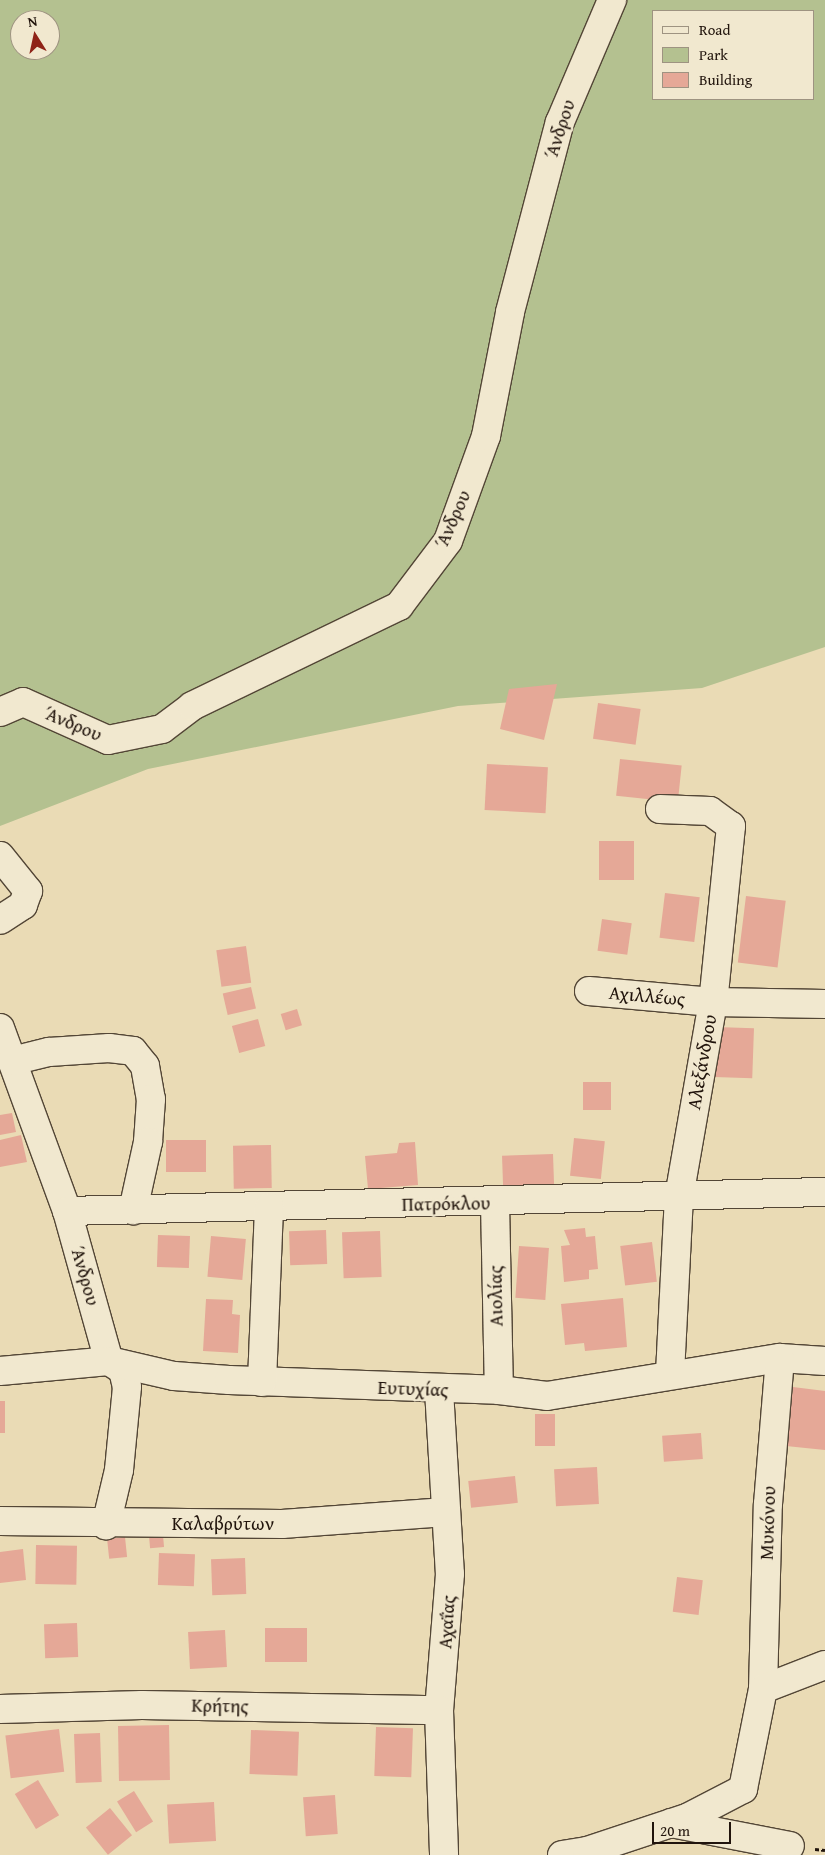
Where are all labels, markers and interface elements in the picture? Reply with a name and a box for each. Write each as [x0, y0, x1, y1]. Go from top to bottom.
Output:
north arrow [10, 10, 60, 60]
legend [652, 10, 815, 100]
text: N [26, 11, 39, 32]
text: Road [699, 19, 730, 40]
text: Park [699, 44, 728, 65]
text: Building [699, 69, 752, 90]
street label: Άνδρου [540, 97, 580, 161]
street label: Άνδρου [430, 487, 476, 551]
street label: Άνδρου [41, 702, 105, 746]
street label: Αχιλλέως [608, 981, 686, 1011]
street label: Αλεξάνδρου [682, 1013, 722, 1111]
street label: Πατρόκλου [401, 1192, 491, 1216]
street label: Άνδρου [66, 1244, 104, 1308]
street label: Αιολίας [484, 1265, 508, 1327]
street label: Ευτυχίας [377, 1376, 449, 1402]
street label: Μυκόνου [755, 1486, 781, 1560]
street label: Καλαβρύτων [172, 1513, 274, 1535]
street label: Αχαΐας [434, 1594, 460, 1650]
street label: Κρήτης [191, 1694, 249, 1718]
scale bar [655, 1812, 734, 1844]
text: 20 m [660, 1820, 690, 1841]

